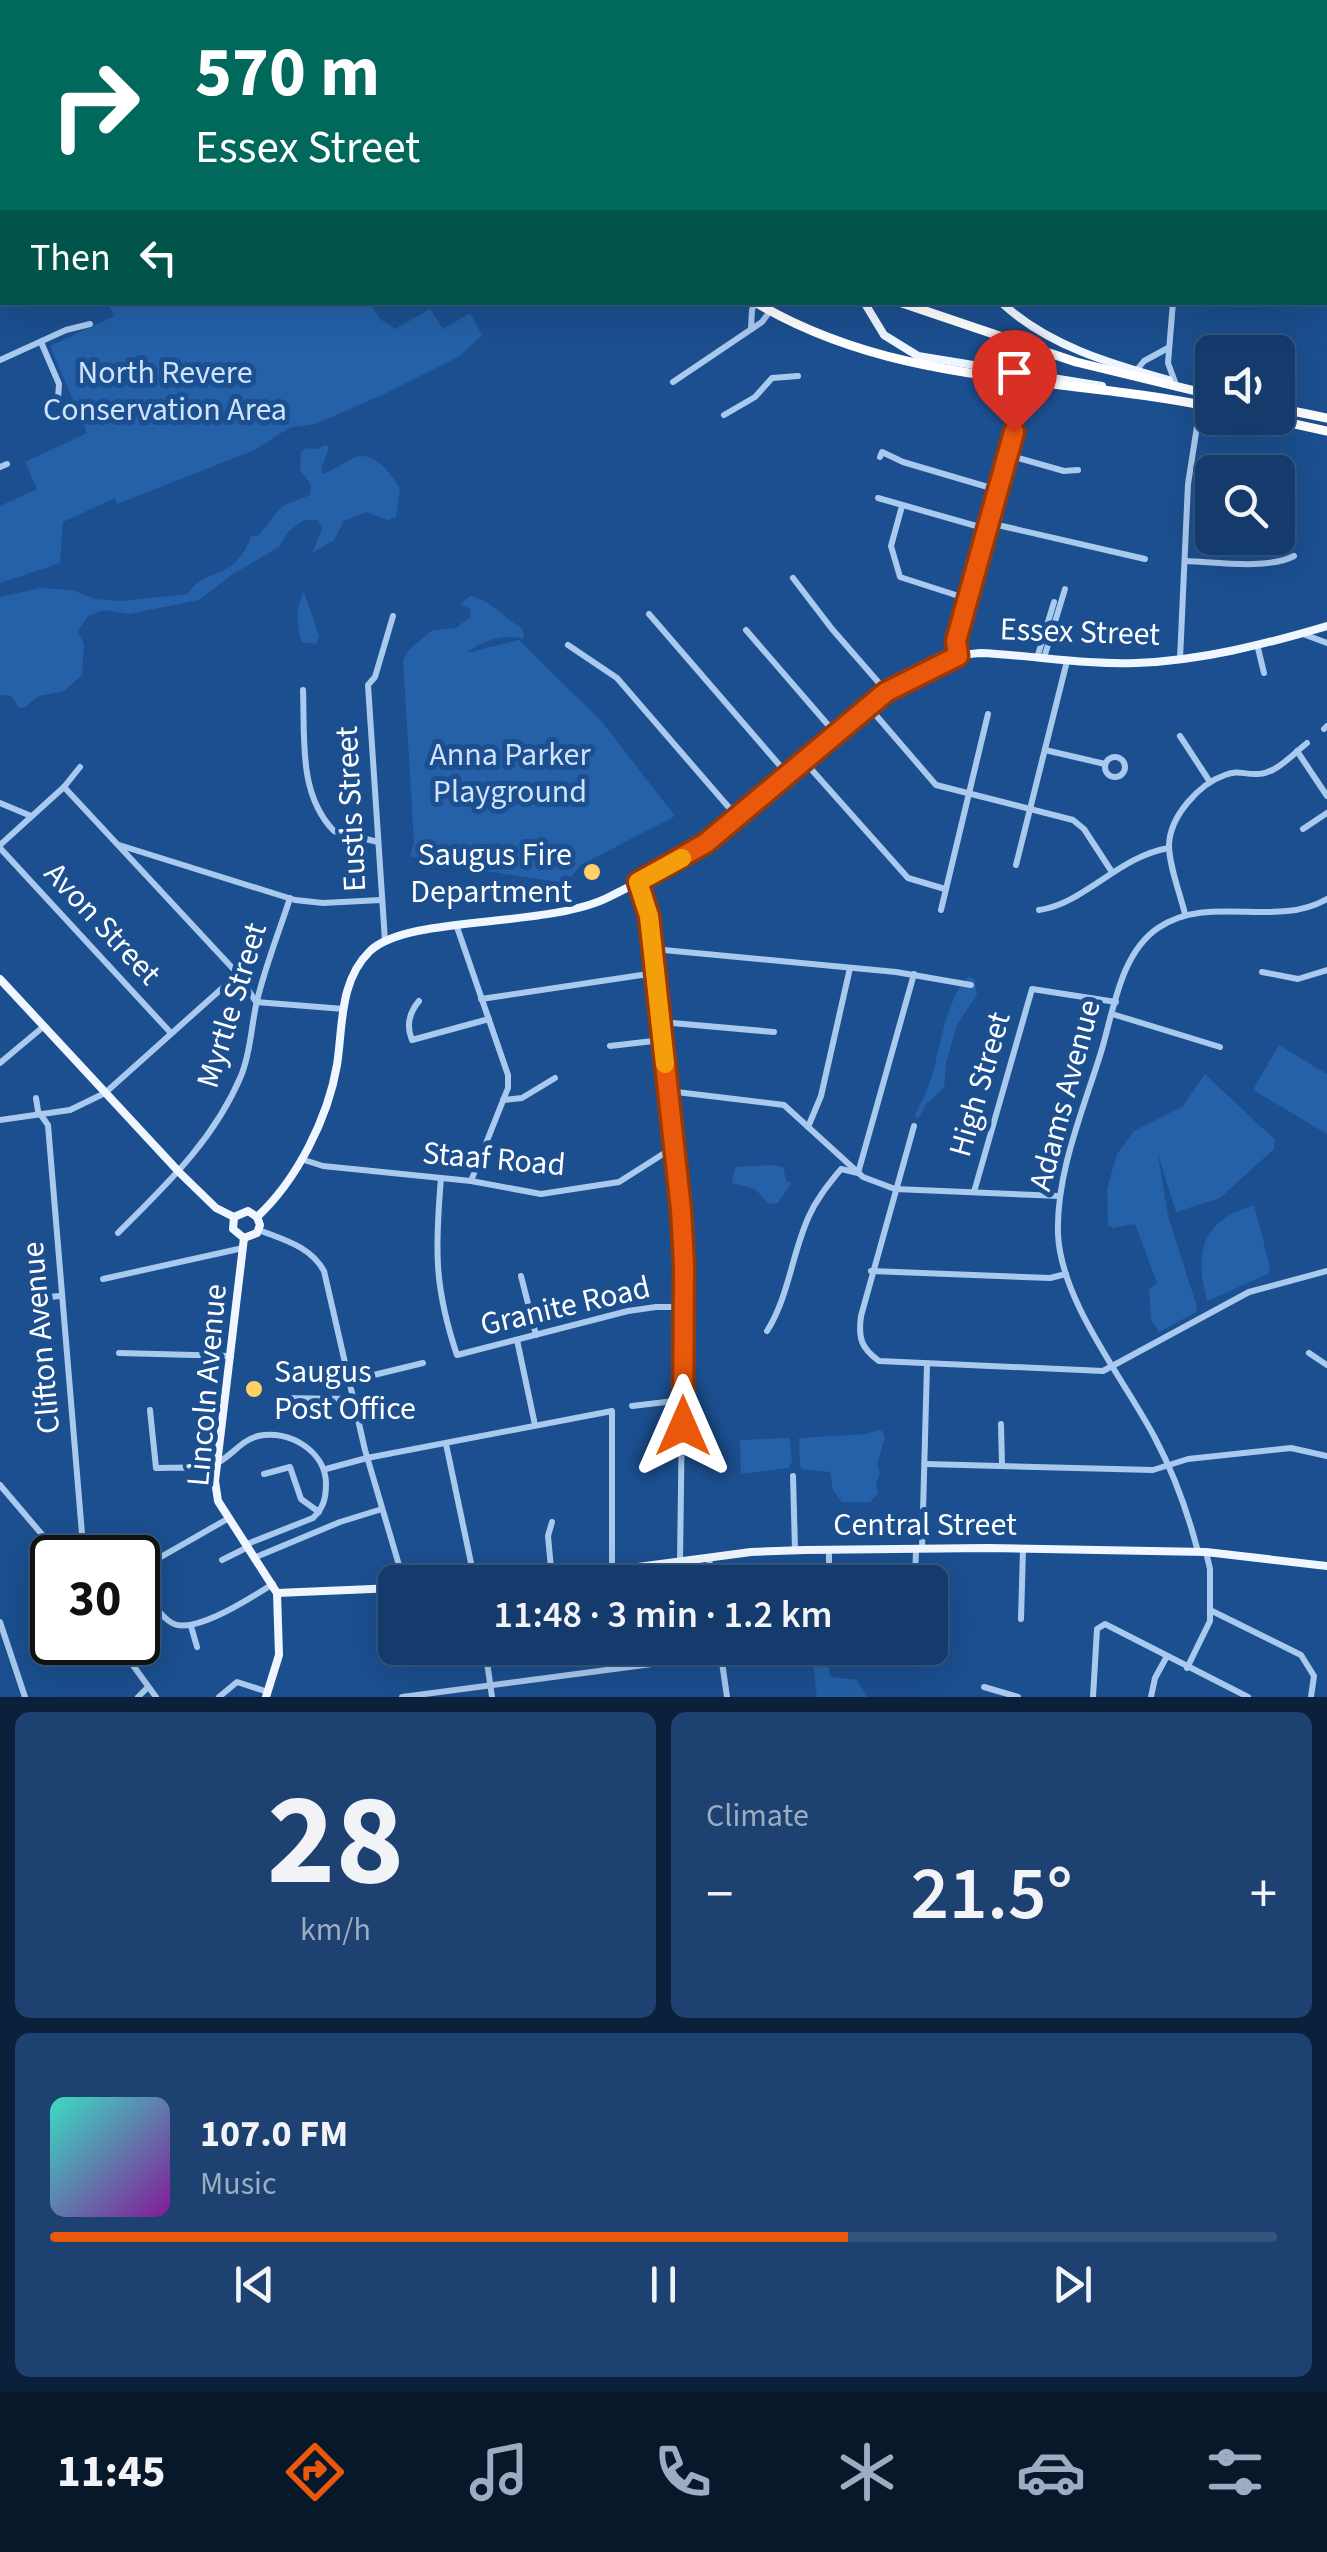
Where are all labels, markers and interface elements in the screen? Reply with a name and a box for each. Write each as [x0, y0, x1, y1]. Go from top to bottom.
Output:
text: 570 m [195, 23, 380, 123]
icon: right [30, 40, 160, 170]
text: Essex Street [195, 116, 420, 180]
icon: left [131, 230, 186, 285]
text: Then [30, 231, 111, 285]
pin [972, 330, 1057, 433]
map controls [1195, 335, 1295, 555]
button: sound [1195, 335, 1295, 435]
icon: arrive [987, 345, 1042, 400]
park label: North Revere Conservation Area [43, 350, 287, 433]
button: search [1195, 455, 1295, 555]
street label: Essex Street [999, 606, 1161, 658]
street label: Eustis Street [324, 725, 378, 893]
park label: Anna Parker Playground [429, 732, 591, 815]
place label: Saugus Fire Department [410, 832, 572, 915]
street label: Avon Street [33, 852, 172, 996]
marker: Saugus Fire Department [581, 861, 603, 883]
street label: Myrtle Street [185, 917, 279, 1094]
street label: Adams Avenue [1017, 995, 1113, 1196]
street label: High Street [937, 1006, 1023, 1162]
street label: Staaf Road [421, 1130, 567, 1188]
street label: Clifton Avenue [10, 1240, 72, 1436]
street label: Granite Road [476, 1264, 655, 1348]
street label: Lincoln Avenue [175, 1282, 239, 1488]
place label: Saugus Post Office [274, 1349, 416, 1432]
position arrow [631, 1374, 735, 1478]
marker: Saugus Post Office [243, 1378, 265, 1400]
street label: Central Street [833, 1502, 1017, 1548]
speed limit sign: 30 [30, 1535, 160, 1665]
text: 11:48 · 3 min · 1.2 km [494, 1588, 833, 1642]
text: 28 [267, 1749, 404, 1934]
text: Climate [706, 1793, 809, 1839]
text: 21.5° [910, 1841, 1073, 1948]
text: − [706, 1856, 733, 1934]
text: + [1250, 1856, 1277, 1934]
text: km/h [300, 1907, 371, 1953]
text: 107.0 FM [200, 2107, 348, 2161]
text: Music [200, 2161, 277, 2207]
icon: previous [227, 2257, 282, 2312]
icon: pause [636, 2257, 691, 2312]
icon: next [1045, 2257, 1100, 2312]
icon: directions [280, 2437, 350, 2507]
icon: music [464, 2437, 534, 2507]
icon: phone [648, 2437, 718, 2507]
icon: climate [832, 2437, 902, 2507]
icon: car [1016, 2437, 1086, 2507]
icon: filters [1200, 2437, 1270, 2507]
text: 11:45 [57, 2440, 166, 2504]

